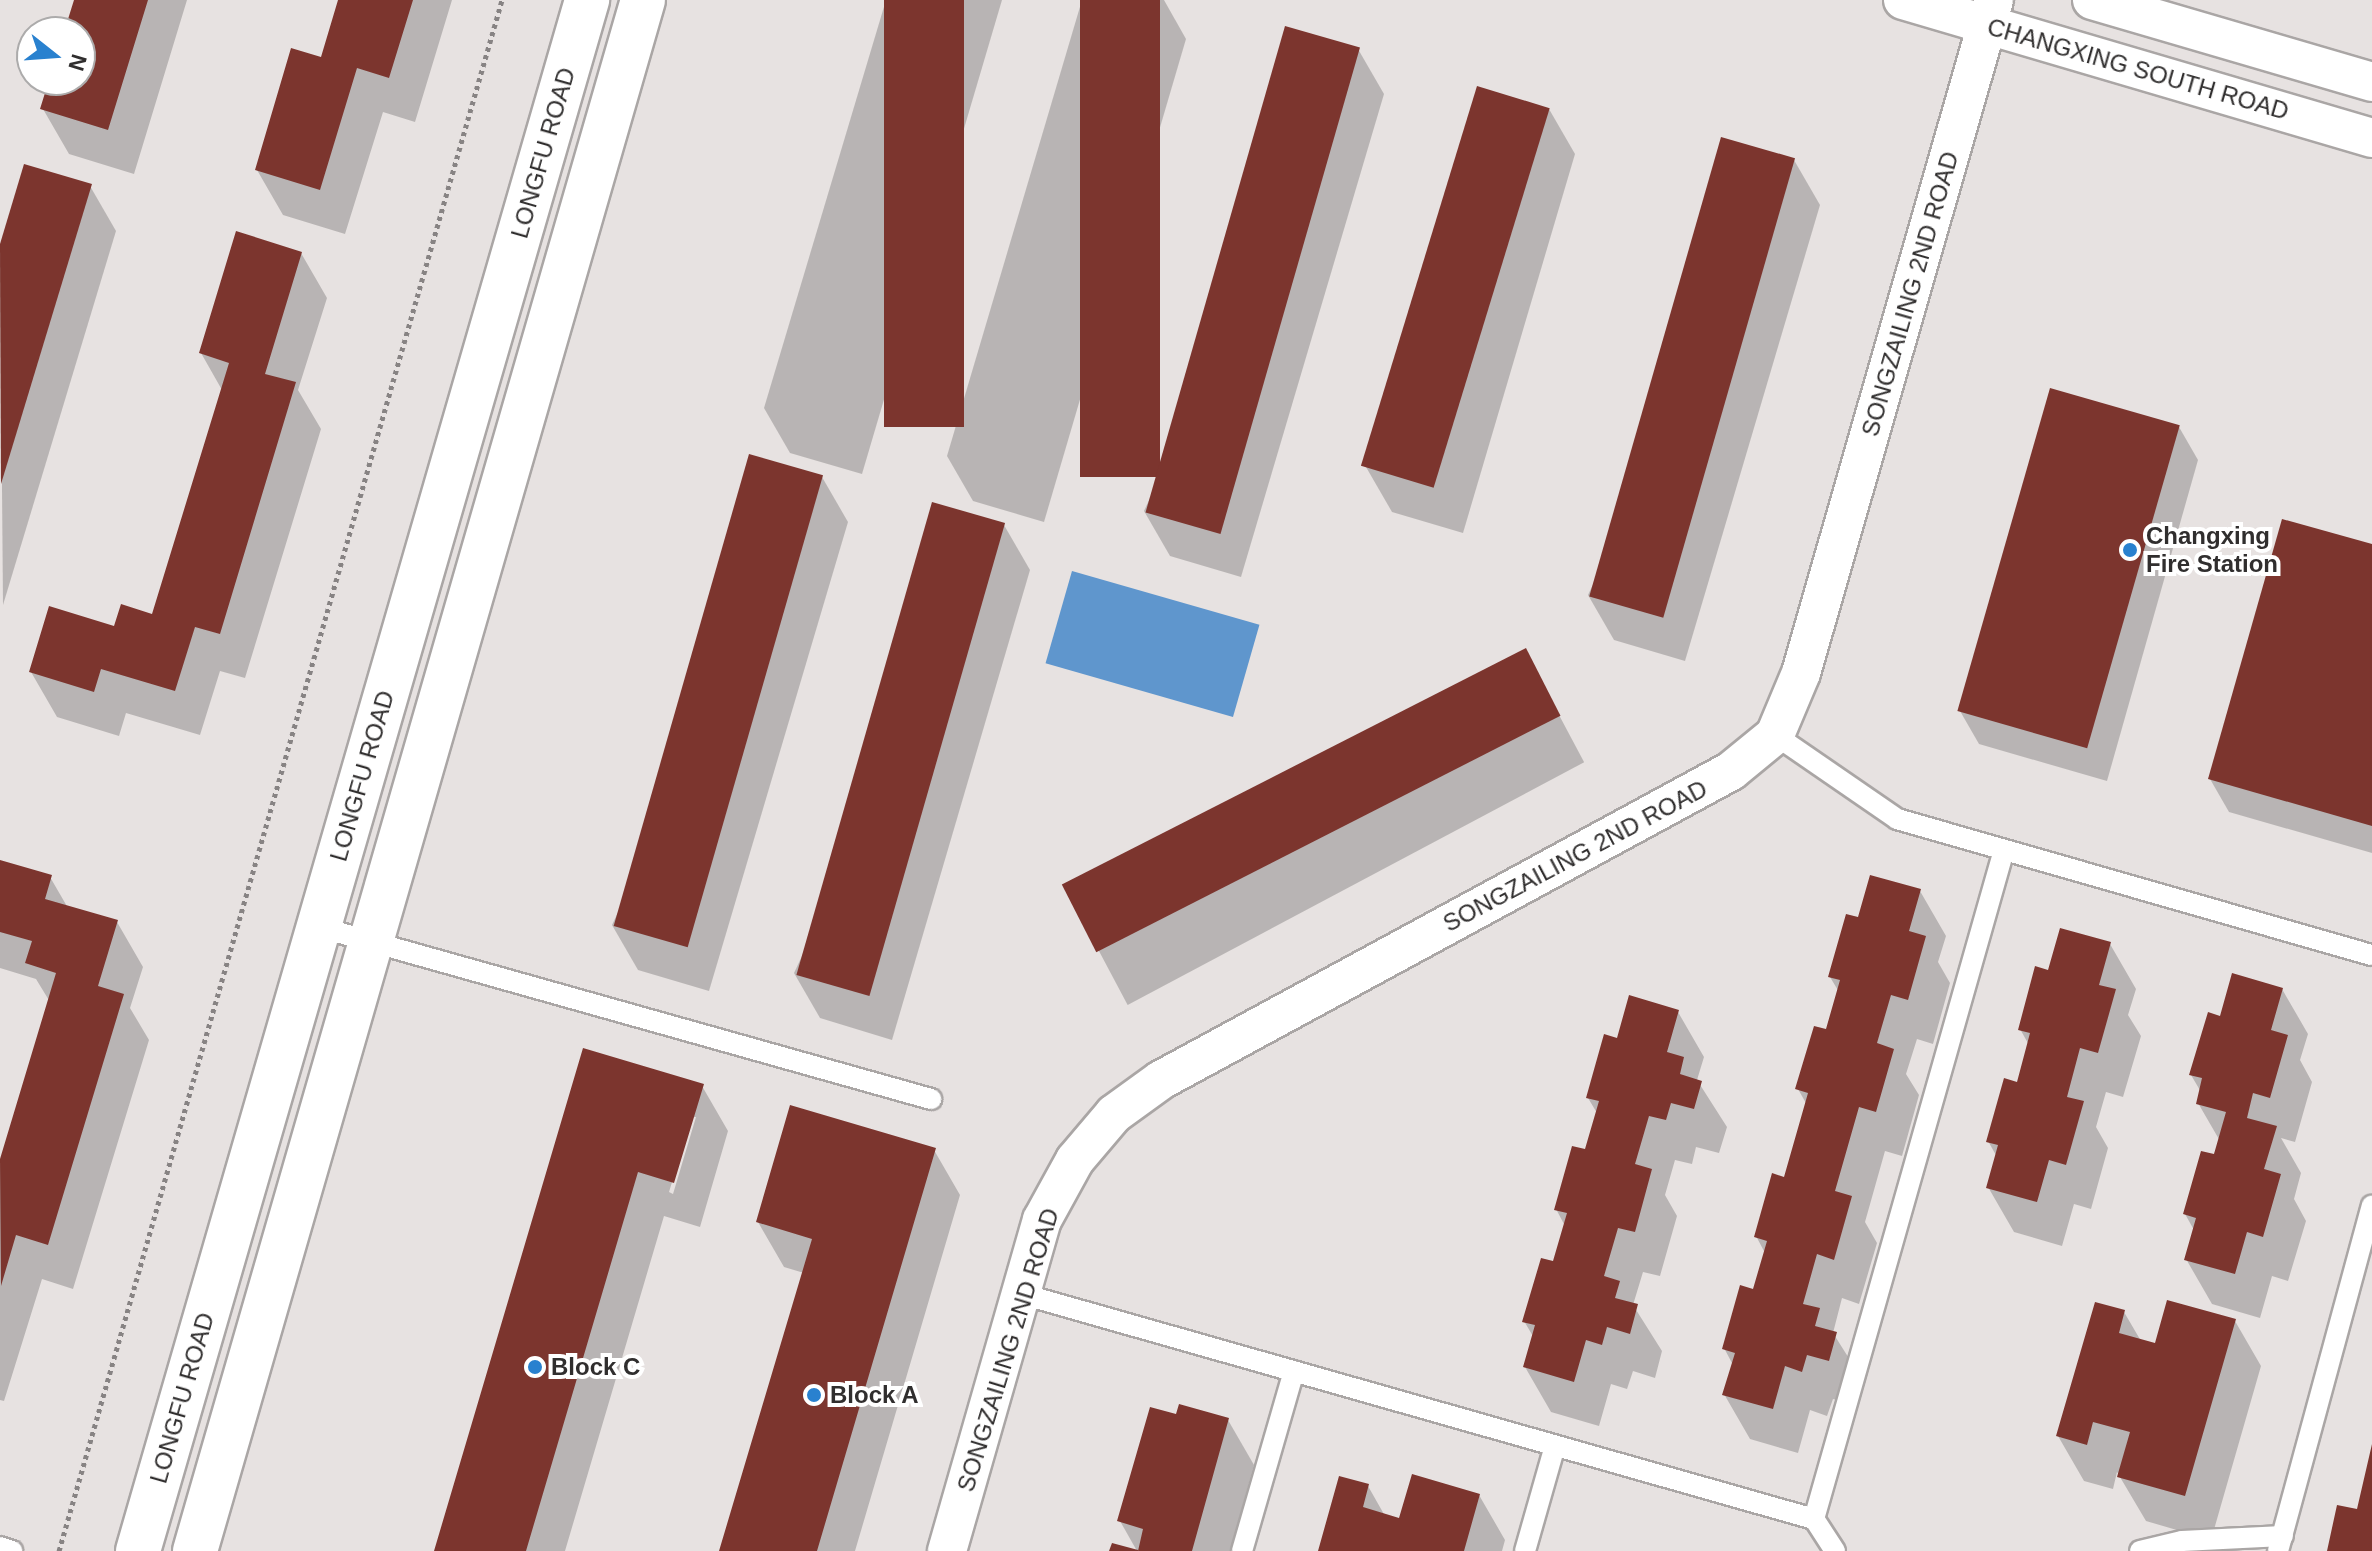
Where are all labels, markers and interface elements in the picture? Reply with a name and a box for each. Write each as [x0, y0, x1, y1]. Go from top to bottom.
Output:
street label: CHANGXING SOUTH ROAD [1984, 12, 2292, 126]
north arrow [16, 16, 96, 96]
text: N [63, 51, 92, 74]
street label: LONGFU ROAD [505, 64, 581, 242]
street label: SONGZAILING 2ND ROAD [1856, 148, 1964, 440]
place label: Changxing Fire Station [2146, 522, 2278, 578]
marker: Changxing Fire Station [2121, 541, 2139, 559]
street label: LONGFU ROAD [324, 687, 400, 865]
street label: SONGZAILING 2ND ROAD [1438, 774, 1712, 938]
street label: SONGZAILING 2ND ROAD [951, 1205, 1065, 1495]
street label: LONGFU ROAD [144, 1309, 220, 1487]
place label: Block C [551, 1353, 640, 1381]
marker: Block C [526, 1358, 544, 1376]
place label: Block A [830, 1381, 919, 1409]
marker: Block A [805, 1386, 823, 1404]

